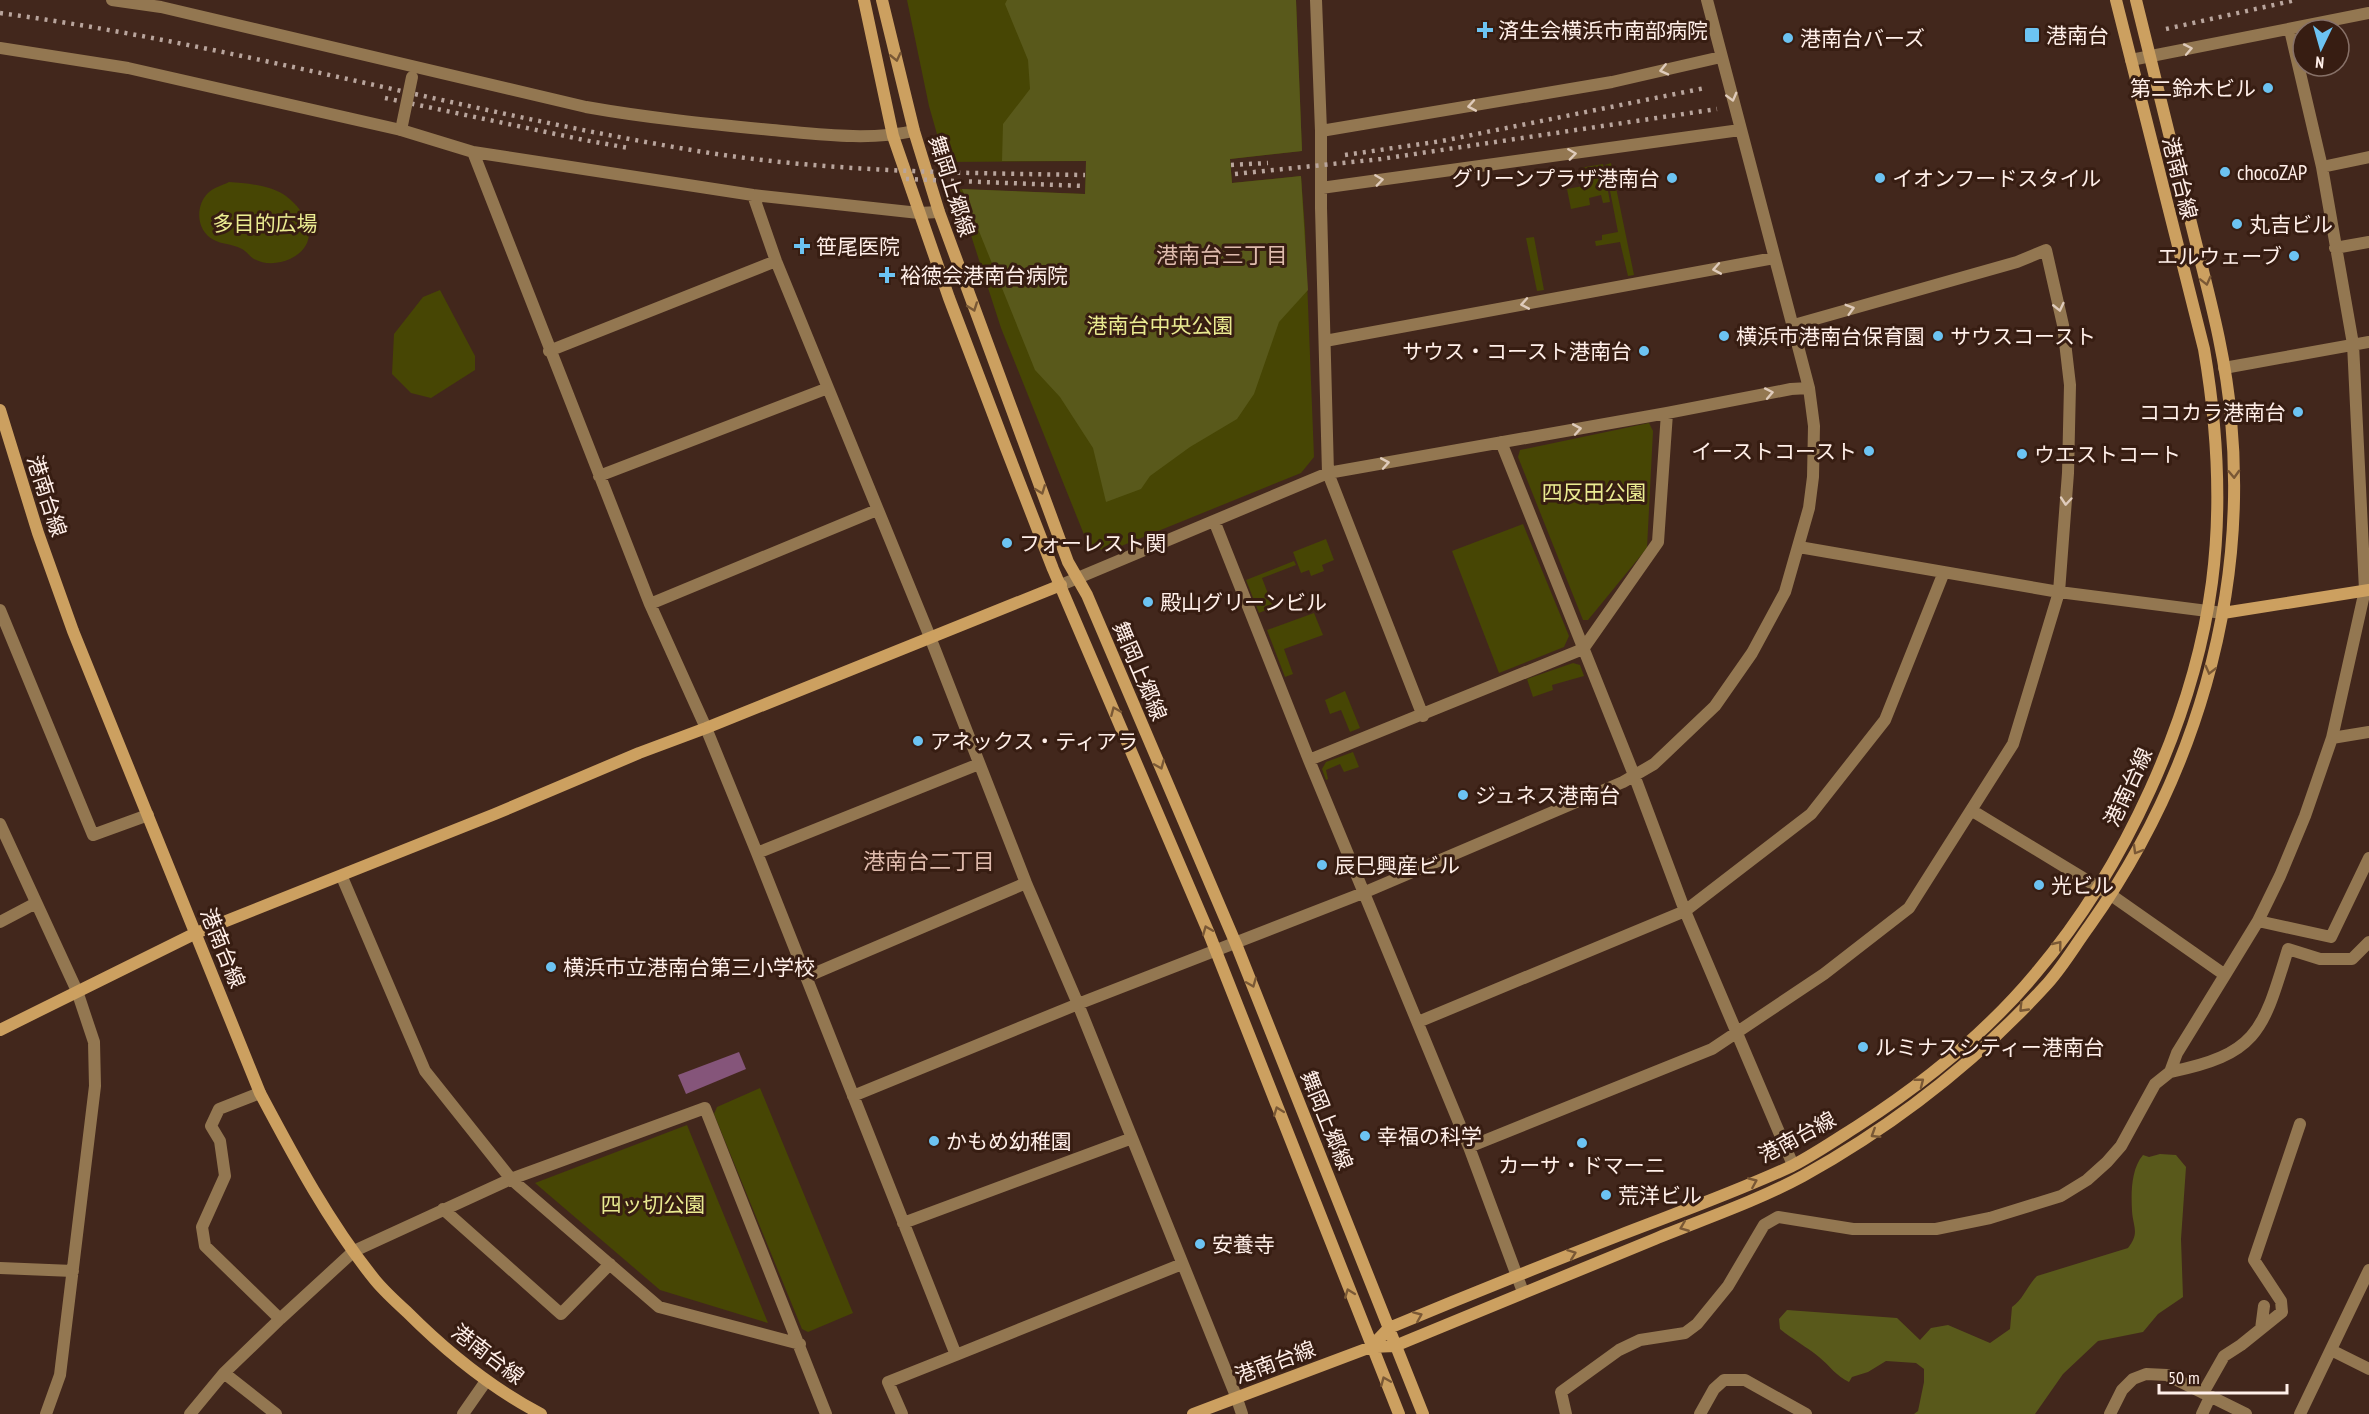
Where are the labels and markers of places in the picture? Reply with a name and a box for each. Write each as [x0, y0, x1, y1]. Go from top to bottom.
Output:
place label: 済生会横浜市南部病院 [1498, 17, 1708, 44]
marker: 済生会横浜市南部病院 [1476, 21, 1494, 39]
place label: 港南台 [2046, 22, 2109, 49]
place label: 港南台バーズ [1800, 25, 1925, 52]
marker: 港南台 [2023, 26, 2041, 44]
marker: 港南台バーズ [1781, 31, 1795, 45]
place label: 第二鈴木ビル [2130, 75, 2256, 102]
marker: 第二鈴木ビル [2261, 81, 2275, 95]
place label: chocoZAP [2237, 159, 2307, 186]
place label: グリーンプラザ港南台 [1452, 165, 1660, 192]
place label: イオンフードスタイル [1892, 165, 2101, 192]
marker: chocoZAP [2218, 165, 2232, 179]
marker: グリーンプラザ港南台 [1665, 171, 1679, 185]
marker: イオンフードスタイル [1873, 171, 1887, 185]
place label: 丸吉ビル [2249, 211, 2333, 238]
marker: 丸吉ビル [2230, 217, 2244, 231]
place label: 笹尾医院 [816, 233, 900, 260]
marker: 笹尾医院 [793, 237, 811, 255]
place label: エルウェーブ [2157, 243, 2282, 270]
marker: エルウェーブ [2287, 249, 2301, 263]
place label: 裕徳会港南台病院 [900, 262, 1068, 289]
marker: 裕徳会港南台病院 [878, 266, 896, 284]
place label: 横浜市港南台保育園 [1736, 323, 1925, 350]
place label: サウスコースト [1950, 323, 2096, 350]
marker: 横浜市港南台保育園 [1717, 329, 1731, 343]
marker: サウスコースト [1931, 329, 1945, 343]
place label: サウス・コースト港南台 [1402, 338, 1632, 365]
marker: サウス・コースト港南台 [1637, 344, 1651, 358]
place label: ココカラ港南台 [2139, 399, 2286, 426]
marker: ココカラ港南台 [2291, 405, 2305, 419]
place label: イーストコースト [1691, 438, 1857, 465]
place label: ウエストコート [2034, 441, 2181, 468]
marker: イーストコースト [1862, 444, 1876, 458]
marker: ウエストコート [2015, 447, 2029, 461]
place label: フォーレスト関 [1019, 530, 1166, 557]
marker: フォーレスト関 [1000, 536, 1014, 550]
place label: 殿山グリーンビル [1160, 589, 1327, 616]
marker: 殿山グリーンビル [1141, 595, 1155, 609]
place label: アネックス・ティアラ [930, 728, 1138, 755]
marker: アネックス・ティアラ [911, 734, 925, 748]
place label: ジュネス港南台 [1475, 782, 1621, 809]
marker: ジュネス港南台 [1456, 788, 1470, 802]
place label: 辰巳興産ビル [1334, 852, 1460, 879]
marker: 辰巳興産ビル [1315, 858, 1329, 872]
place label: 光ビル [2051, 872, 2114, 899]
marker: 光ビル [2032, 878, 2046, 892]
place label: 横浜市立港南台第三小学校 [563, 954, 815, 981]
marker: 横浜市立港南台第三小学校 [544, 960, 558, 974]
place label: ルミナスシティー港南台 [1875, 1034, 2105, 1061]
marker: ルミナスシティー港南台 [1856, 1040, 1870, 1054]
place label: 幸福の科学 [1377, 1123, 1482, 1150]
place label: かもめ幼稚園 [946, 1128, 1072, 1155]
marker: 幸福の科学 [1358, 1129, 1372, 1143]
marker: かもめ幼稚園 [927, 1134, 941, 1148]
marker: カーサ・ドマーニ [1575, 1136, 1589, 1150]
place label: カーサ・ドマーニ [1498, 1152, 1666, 1179]
place label: 荒洋ビル [1618, 1182, 1702, 1209]
marker: 荒洋ビル [1599, 1188, 1613, 1202]
place label: 安養寺 [1212, 1231, 1275, 1258]
marker: 安養寺 [1193, 1237, 1207, 1251]

